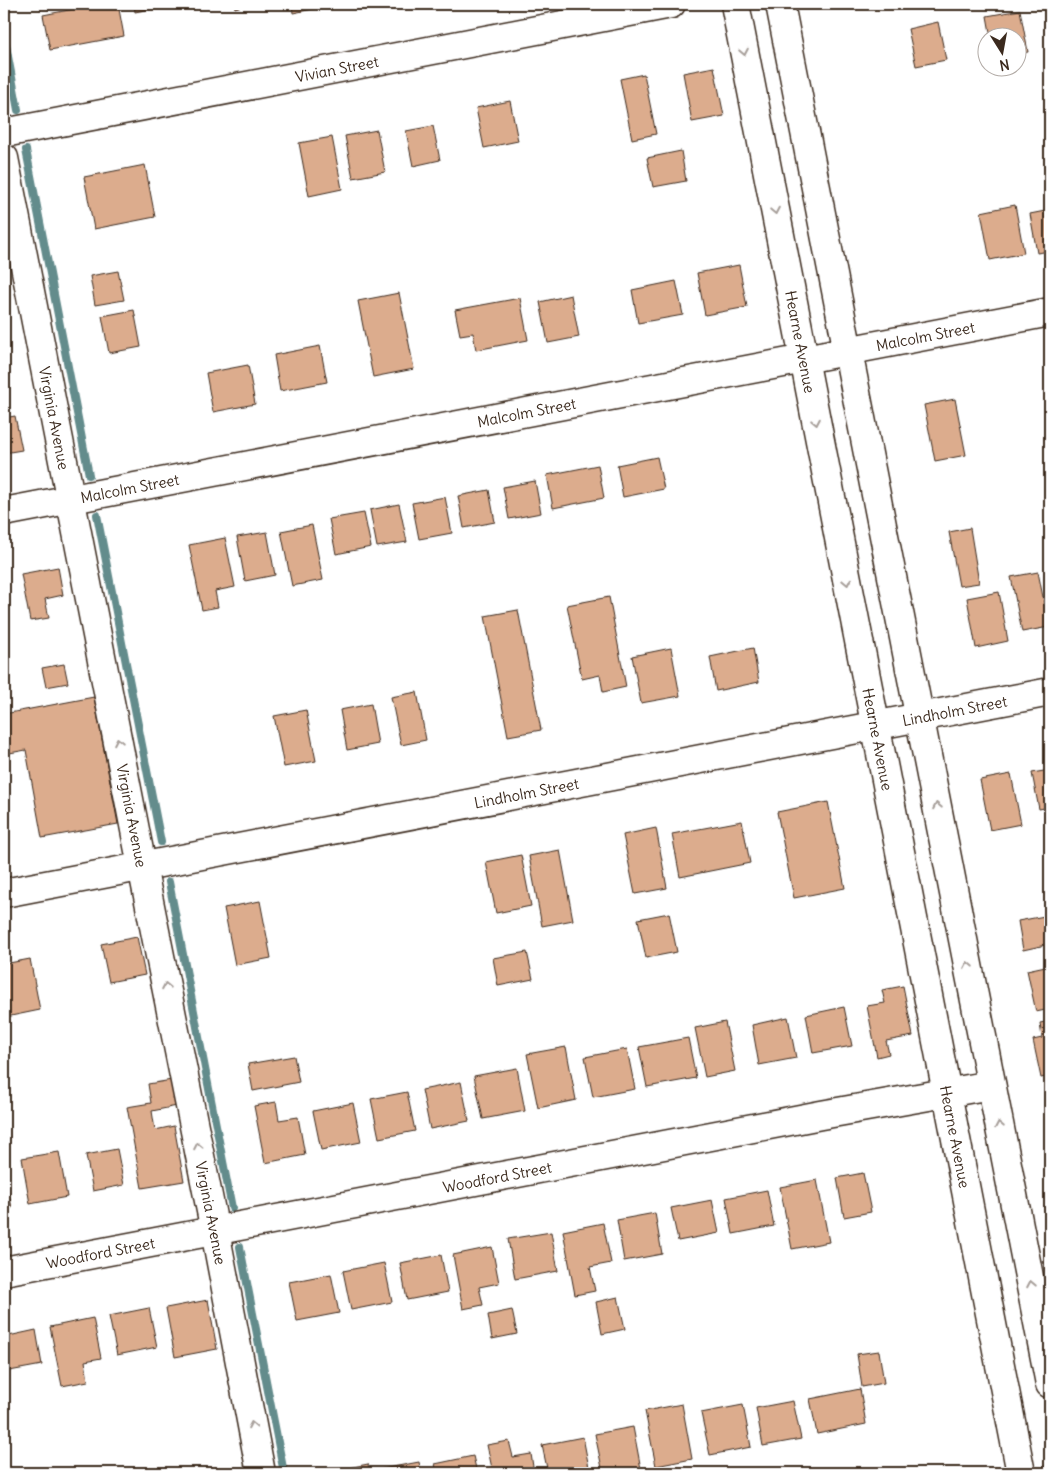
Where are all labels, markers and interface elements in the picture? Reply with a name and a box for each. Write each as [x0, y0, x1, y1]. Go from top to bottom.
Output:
north arrow [976, 28, 1026, 78]
one-way arrow [739, 47, 749, 56]
street label: Vivian Street [294, 51, 380, 86]
text: N [998, 55, 1011, 75]
one-way arrow [770, 207, 780, 216]
street label: Hearne Avenue [781, 289, 820, 395]
street label: Malcolm Street [874, 317, 976, 355]
street label: Virginia Avenue [35, 365, 74, 471]
street label: Malcolm Street [476, 393, 578, 431]
one-way arrow [811, 418, 821, 427]
street label: Malcolm Street [79, 469, 181, 507]
one-way arrow [842, 577, 852, 586]
street label: Hearne Avenue [859, 686, 897, 792]
street label: Lindholm Street [901, 691, 1009, 730]
one-way arrow [113, 737, 123, 745]
street label: Virginia Avenue [113, 762, 152, 869]
street label: Lindholm Street [472, 773, 580, 812]
one-way arrow [932, 801, 942, 810]
one-way arrow [963, 961, 974, 970]
one-way arrow [161, 982, 172, 991]
street label: Hearne Avenue [936, 1084, 975, 1190]
one-way arrow [994, 1120, 1005, 1129]
one-way arrow [193, 1141, 204, 1150]
street label: Woodford Street [441, 1157, 553, 1197]
street label: Virginia Avenue [192, 1159, 231, 1266]
street label: Woodford Street [44, 1233, 156, 1272]
one-way arrow [1026, 1280, 1036, 1289]
one-way arrow [248, 1421, 258, 1430]

